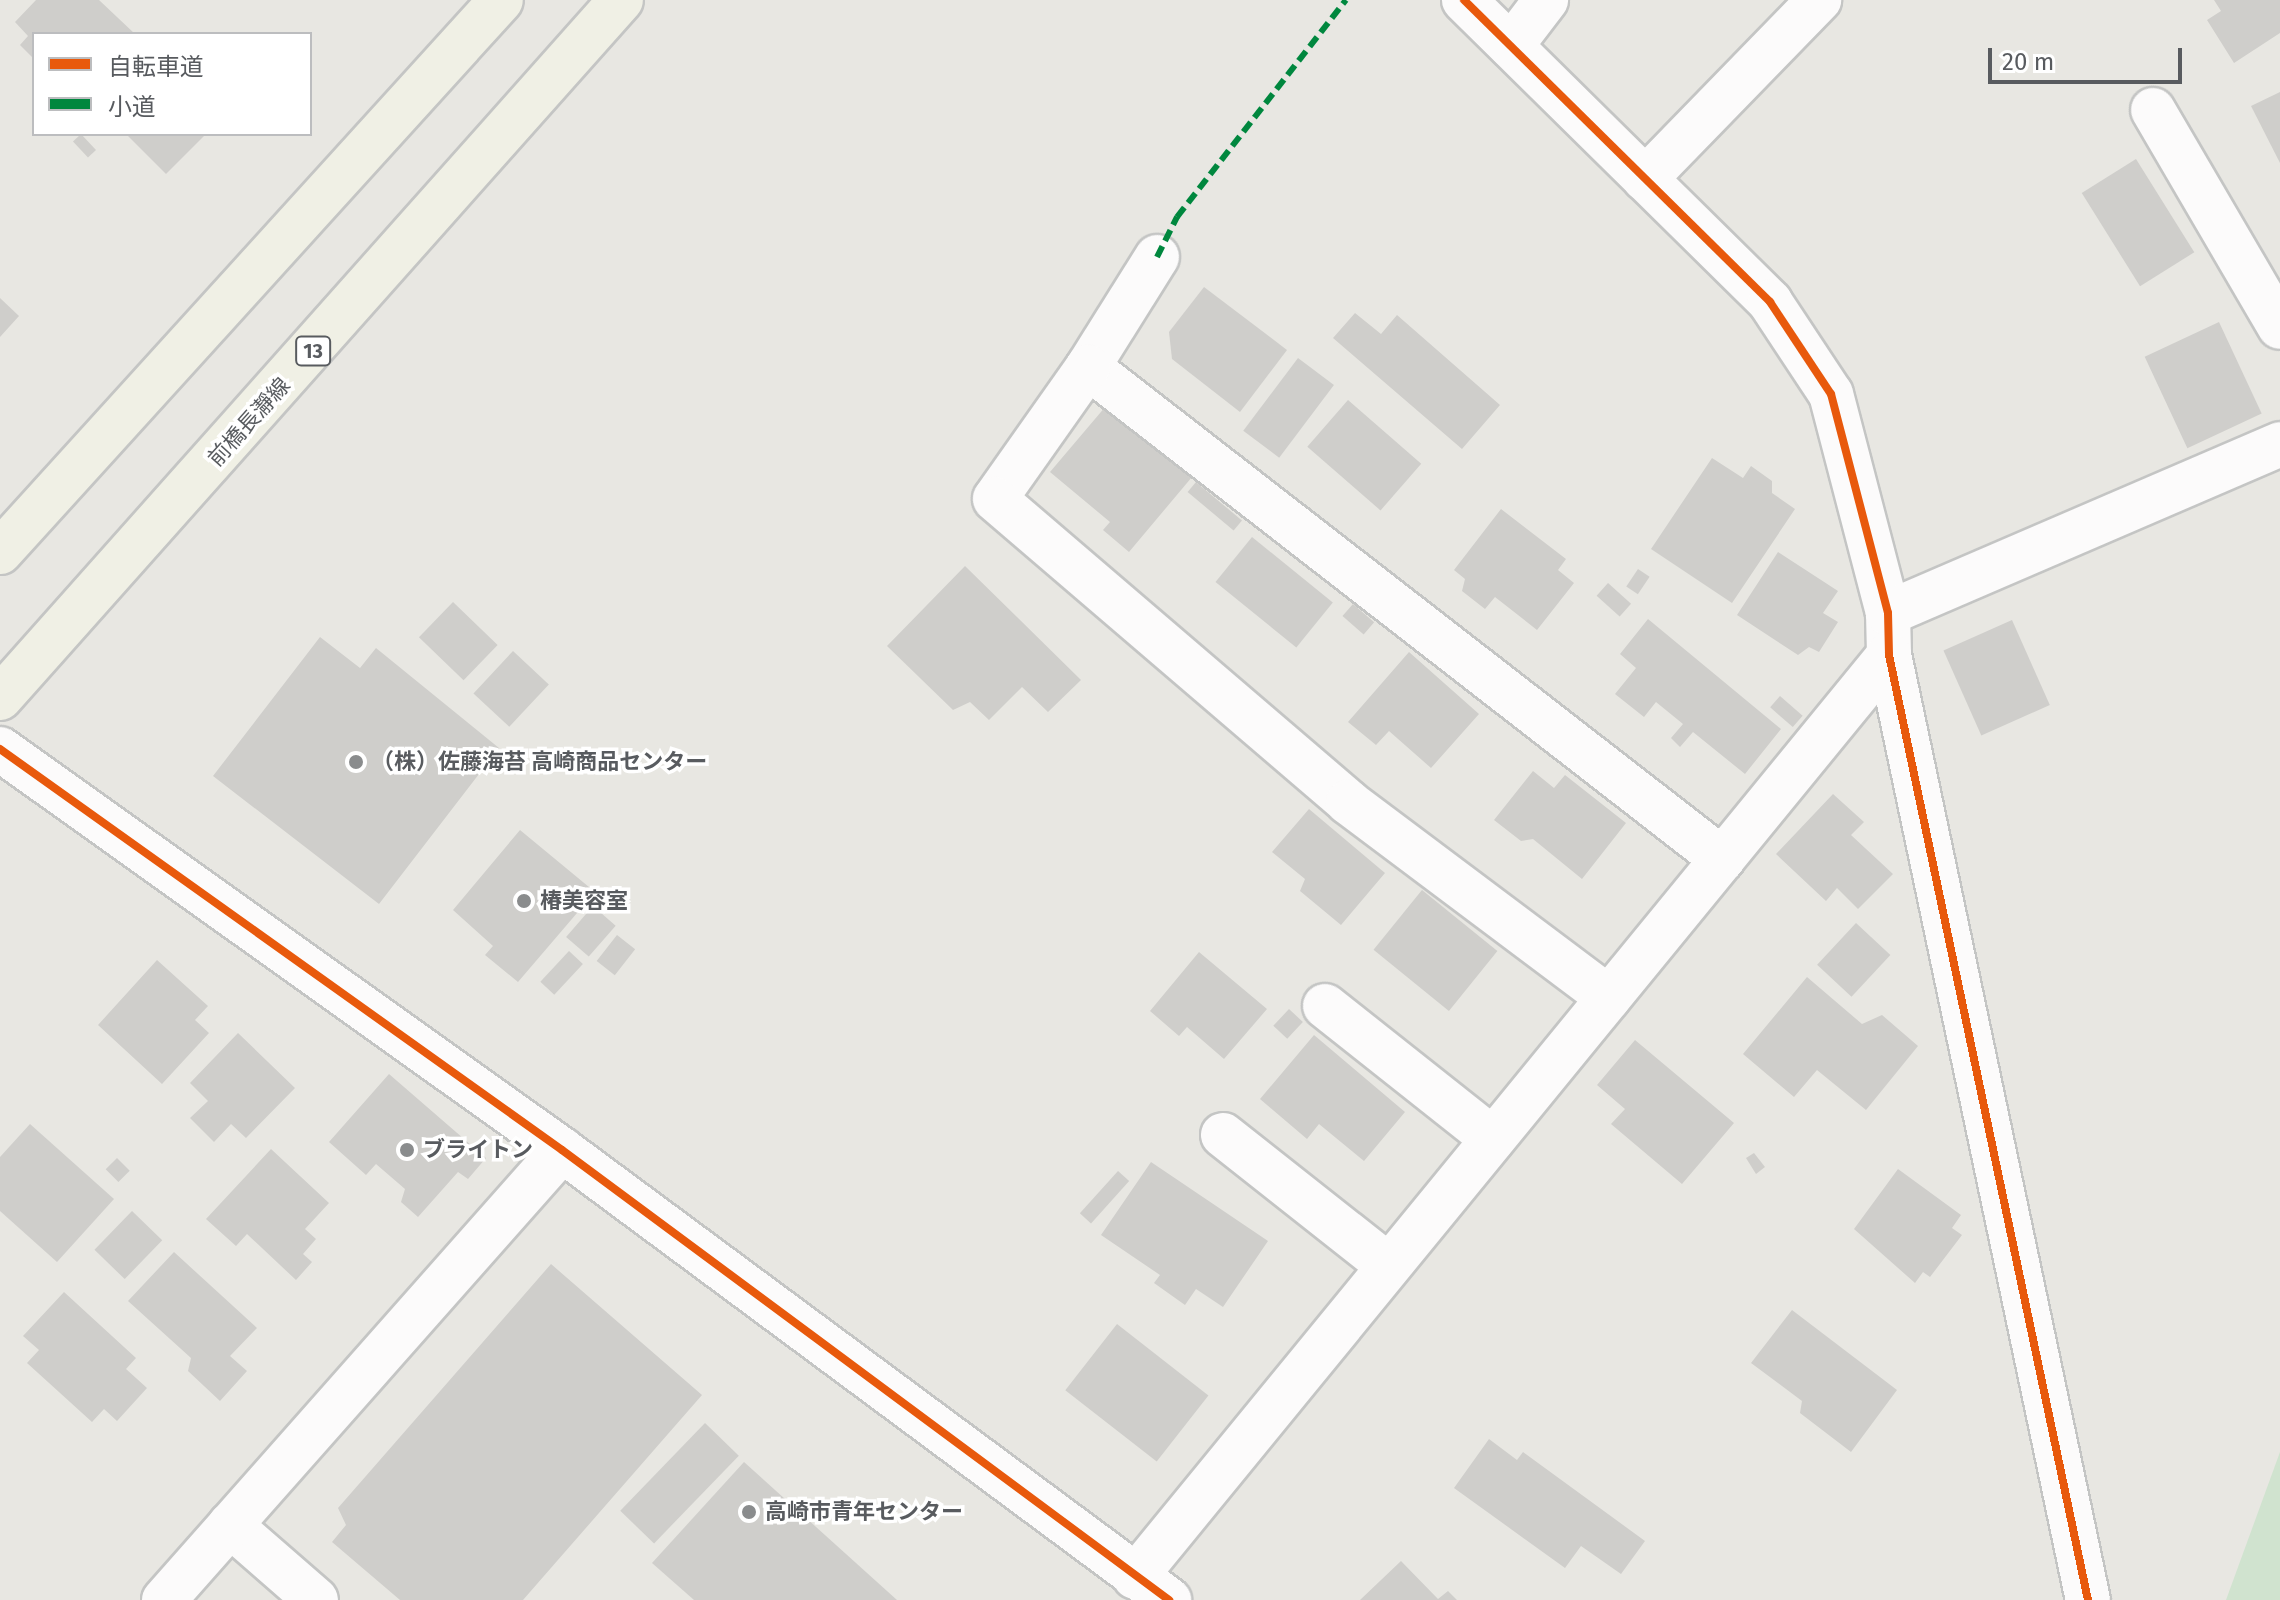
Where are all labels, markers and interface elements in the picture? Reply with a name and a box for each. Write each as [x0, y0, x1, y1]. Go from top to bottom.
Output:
legend [32, 32, 312, 136]
scale bar [1992, 32, 2186, 82]
text: 20 m [2002, 48, 2054, 76]
text: 自転車道 [108, 53, 204, 81]
text: 小道 [108, 93, 156, 121]
road number: 13 [295, 335, 331, 367]
street label: 前橋長瀞線 [202, 372, 296, 472]
place label: （株）佐藤海苔 高崎商品センター [372, 749, 707, 775]
marker: （株）佐藤海苔 高崎商品センター [347, 753, 365, 771]
place label: 椿美容室 [540, 888, 628, 914]
marker: 椿美容室 [515, 892, 533, 910]
place label: ブライトン [423, 1137, 533, 1163]
marker: ブライトン [398, 1141, 416, 1159]
place label: 高崎市青年センター [765, 1499, 963, 1525]
marker: 高崎市青年センター [740, 1503, 758, 1521]

